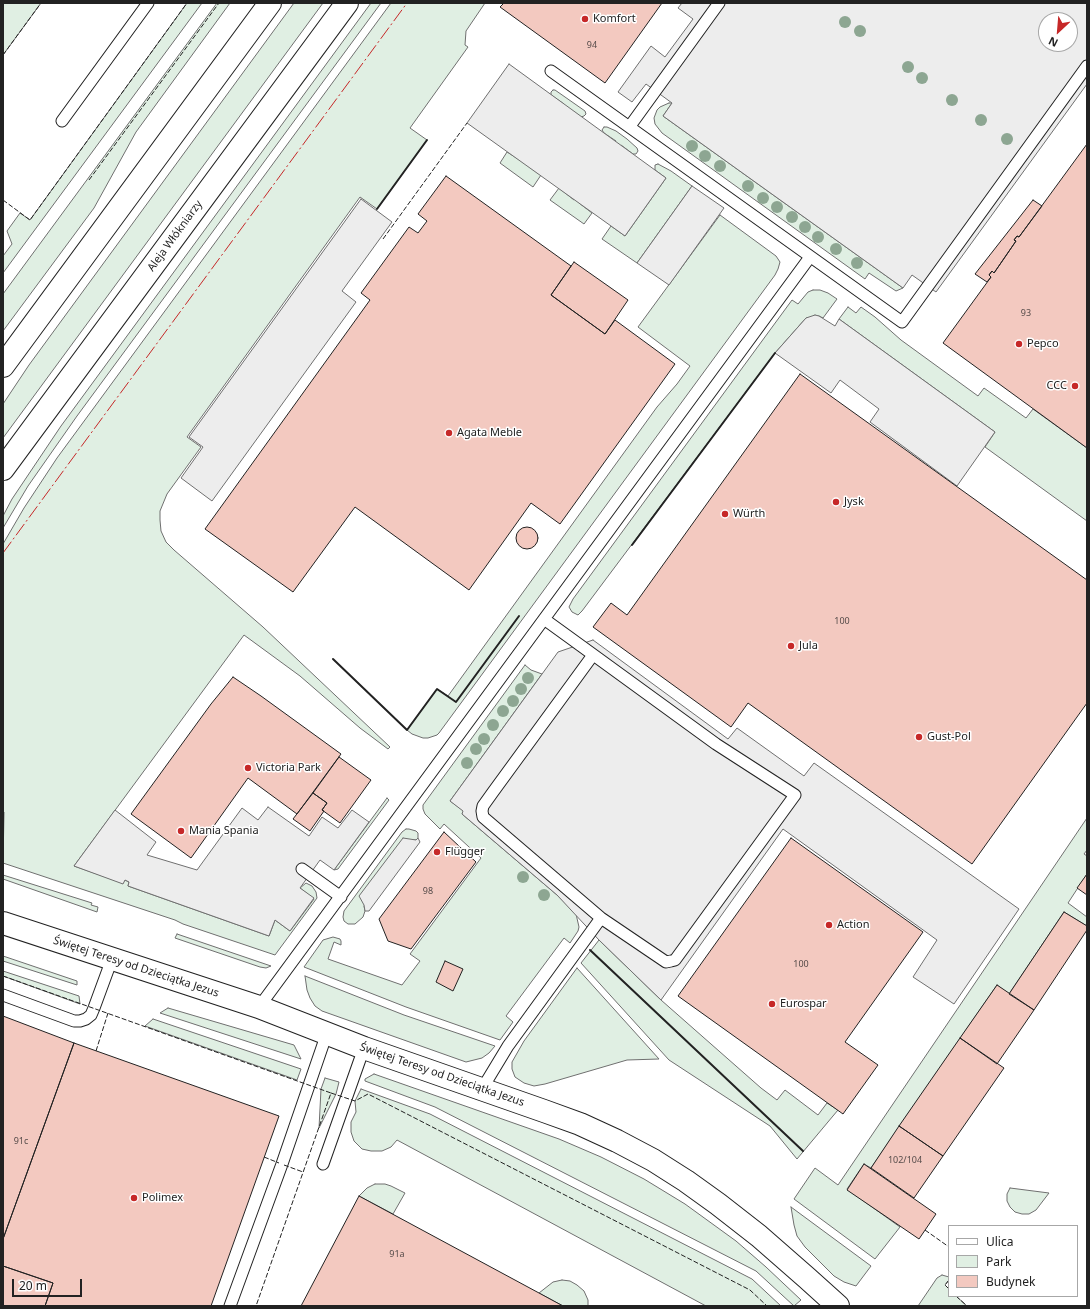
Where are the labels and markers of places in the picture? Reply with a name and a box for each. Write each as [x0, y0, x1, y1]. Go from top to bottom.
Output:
place label: Komfort [593, 12, 636, 26]
marker: Komfort [580, 14, 590, 24]
place label: Pepco [1027, 337, 1059, 351]
marker: Pepco [1014, 339, 1024, 349]
place label: CCC [1047, 379, 1067, 393]
marker: CCC [1070, 381, 1080, 391]
place label: Agata Meble [457, 426, 522, 440]
marker: Agata Meble [444, 428, 454, 438]
place label: Jysk [844, 495, 864, 509]
marker: Jysk [831, 497, 841, 507]
place label: Würth [733, 507, 765, 521]
marker: Würth [720, 509, 730, 519]
place label: Jula [799, 639, 818, 653]
marker: Jula [786, 641, 796, 651]
place label: Gust-Pol [927, 730, 971, 744]
marker: Gust-Pol [914, 732, 924, 742]
place label: Victoria Park [256, 761, 321, 775]
marker: Victoria Park [243, 763, 253, 773]
place label: Mania Spania [189, 824, 259, 838]
marker: Mania Spania [176, 826, 186, 836]
place label: Flügger [445, 845, 485, 859]
marker: Flügger [432, 847, 442, 857]
place label: Action [837, 918, 870, 932]
marker: Action [824, 920, 834, 930]
place label: Eurospar [780, 997, 827, 1011]
marker: Eurospar [767, 999, 777, 1009]
place label: Polimex [142, 1191, 183, 1205]
marker: Polimex [129, 1193, 139, 1203]

